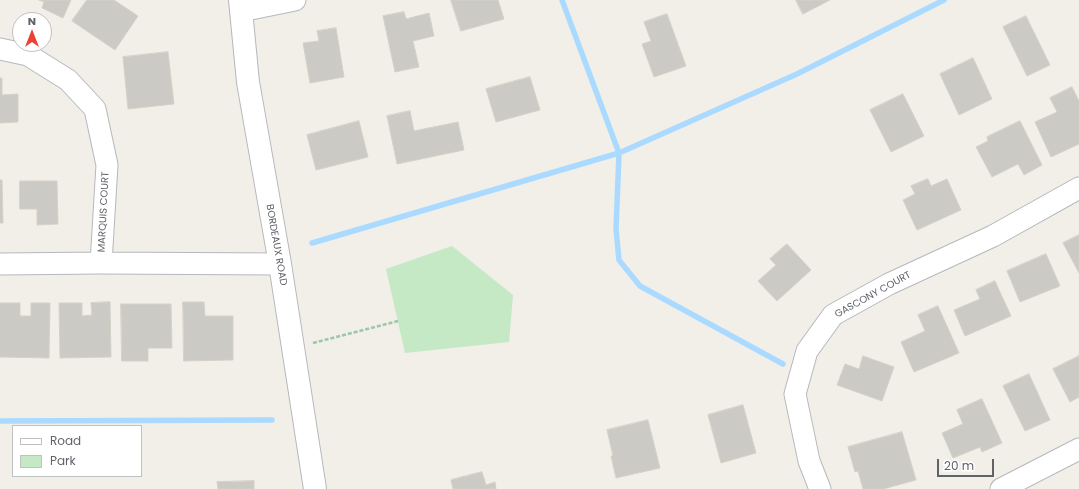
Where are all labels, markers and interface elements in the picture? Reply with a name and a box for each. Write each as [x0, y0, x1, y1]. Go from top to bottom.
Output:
north arrow [12, 12, 52, 52]
text: N [28, 13, 36, 29]
street label: MARQUIS COURT [96, 171, 112, 253]
street label: BORDEAUX ROAD [263, 203, 289, 287]
street label: GASCONY COURT [833, 269, 913, 321]
legend [12, 425, 142, 477]
text: Road [50, 432, 81, 449]
scale bar [939, 451, 996, 477]
text: Park [50, 452, 76, 469]
text: 20 m [944, 457, 974, 474]

